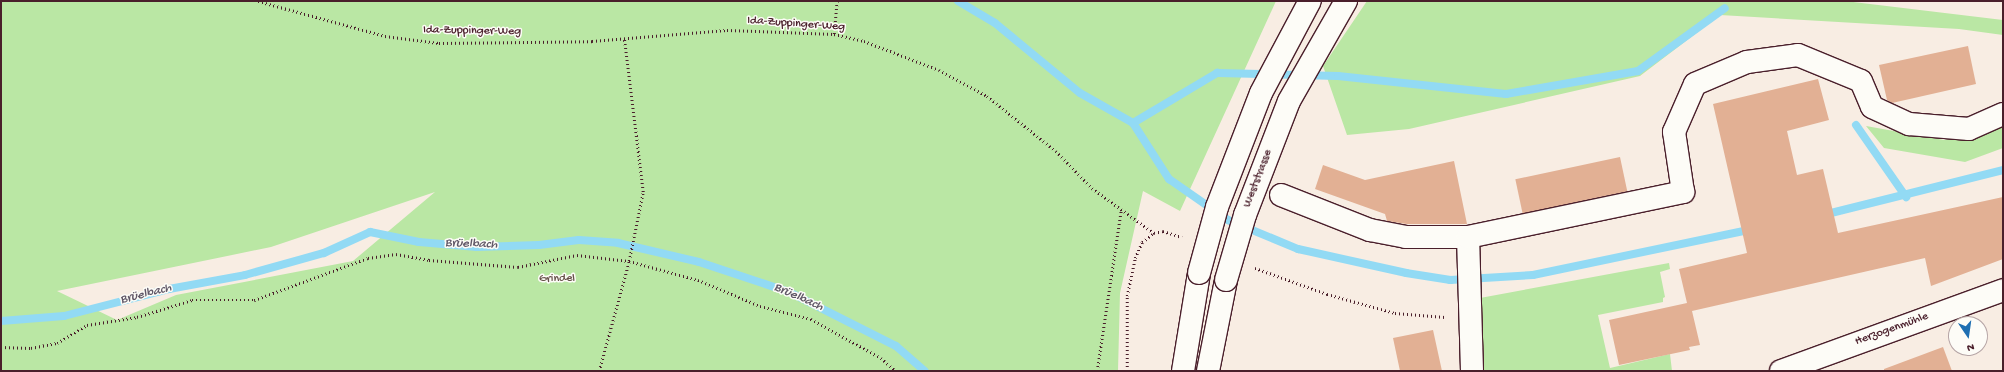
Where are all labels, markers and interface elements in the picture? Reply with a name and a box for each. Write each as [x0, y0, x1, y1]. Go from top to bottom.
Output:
street label: Ida-Zuppinger-Weg [747, 14, 845, 36]
street label: Ida-Zuppinger-Weg [423, 24, 521, 40]
street label: Weststrasse [1241, 148, 1277, 210]
water label: Brüelbach [445, 236, 497, 254]
park label: Grindel [539, 273, 575, 287]
water label: Brüelbach [771, 280, 825, 316]
water label: Brüelbach [119, 281, 173, 309]
street label: Herzogenmühle [1853, 310, 1931, 350]
north arrow [1948, 316, 1988, 356]
text: N [1966, 340, 1975, 353]

